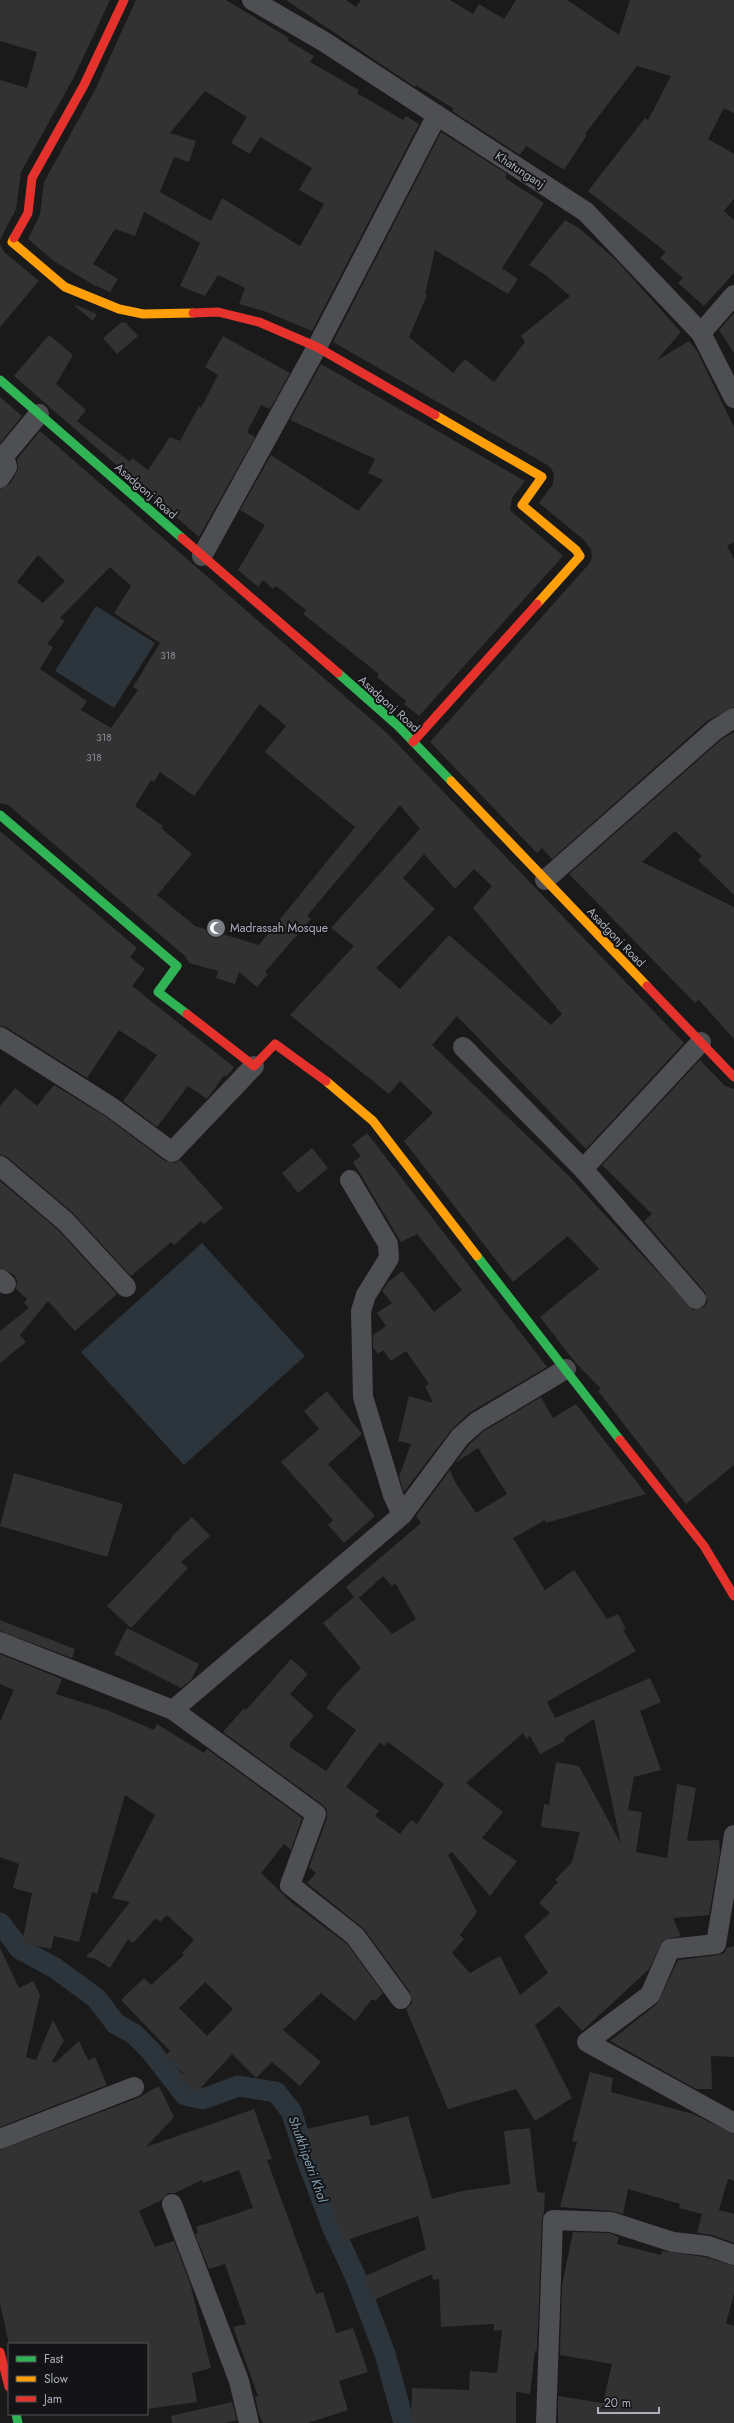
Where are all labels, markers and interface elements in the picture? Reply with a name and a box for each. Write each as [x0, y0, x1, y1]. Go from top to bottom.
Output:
street label: Khatunganj [492, 147, 548, 193]
street label: Asadgonj Road [111, 459, 181, 523]
house number: 318 [160, 648, 176, 663]
street label: Asadgonj Road [354, 671, 424, 737]
house number: 318 [96, 730, 112, 745]
house number: 318 [86, 750, 102, 765]
street label: Asadgonj Road [583, 903, 649, 971]
mosque icon: Madrassah Mosque [205, 917, 227, 939]
place label: Madrassah Mosque [230, 919, 328, 937]
water label: Shutkhipetri Khal [284, 2113, 333, 2206]
legend [8, 2343, 148, 2415]
text: Fast [44, 2350, 63, 2368]
text: Slow [44, 2370, 69, 2388]
scale bar [598, 2389, 659, 2415]
text: Jam [42, 2390, 62, 2408]
text: 20 m [604, 2394, 631, 2412]

